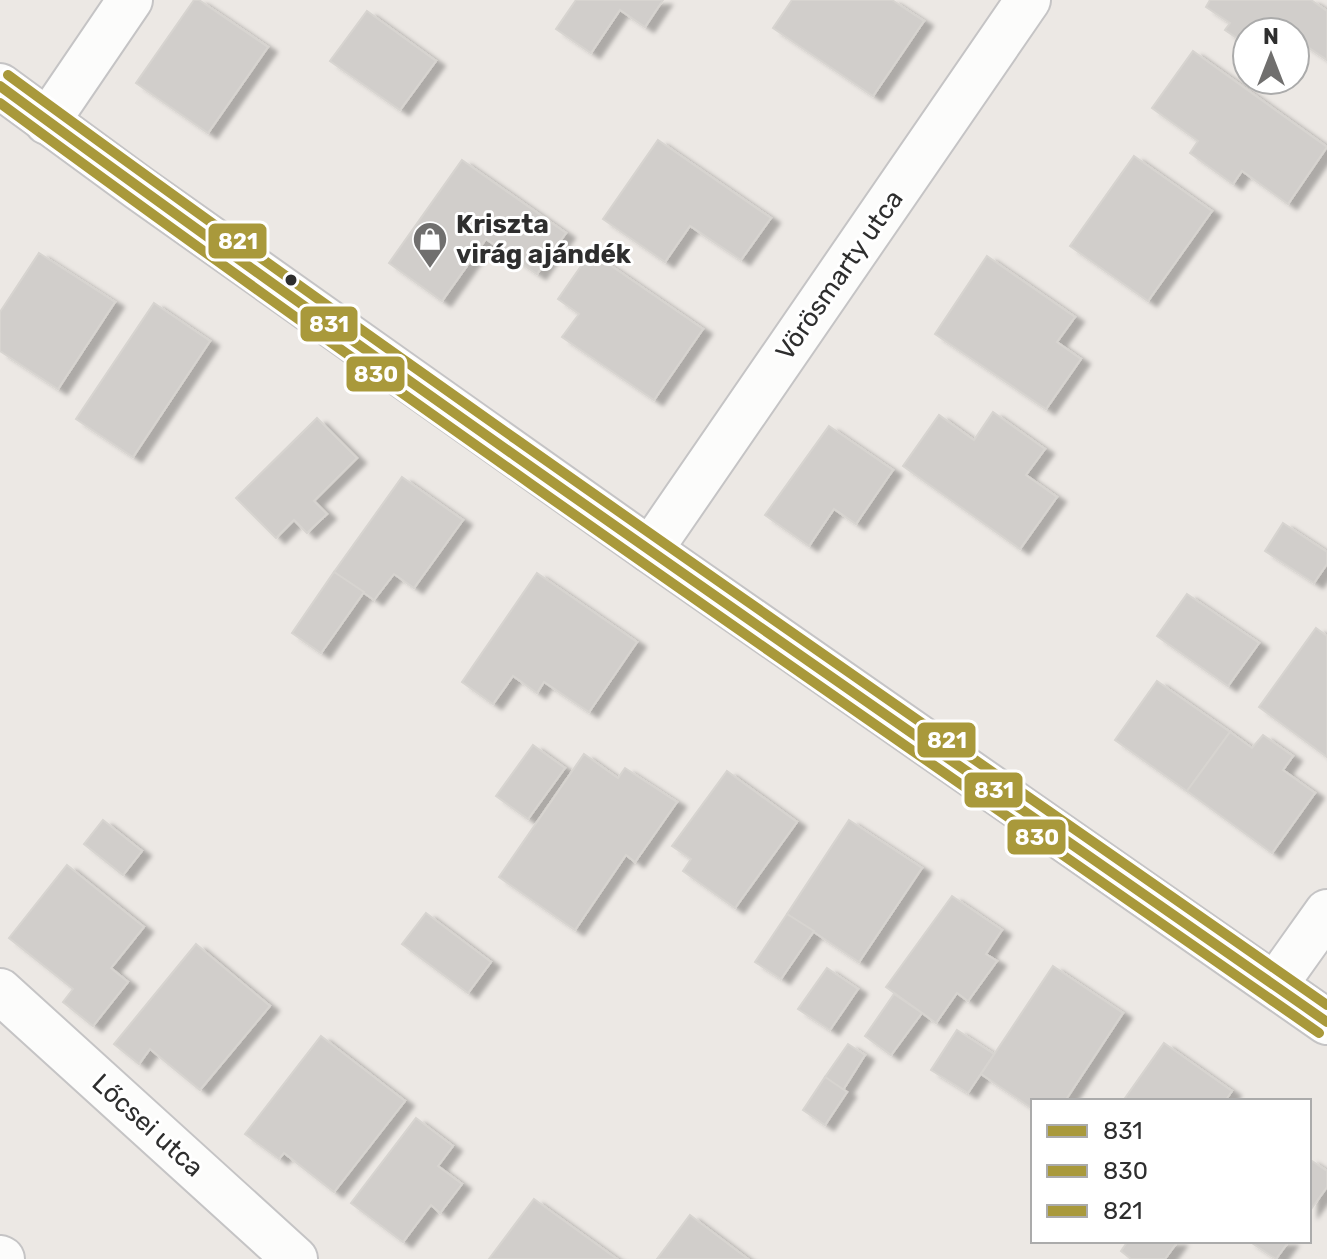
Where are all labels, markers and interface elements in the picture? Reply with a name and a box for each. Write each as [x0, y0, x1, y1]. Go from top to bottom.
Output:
north arrow [1231, 16, 1311, 96]
text: N [1263, 23, 1279, 50]
street label: Vörösmarty utca [769, 184, 910, 366]
place label: Kriszta virág ajándék [456, 209, 632, 270]
shop icon: Kriszta virág ajándék [411, 220, 449, 270]
line badge: 821 [207, 222, 268, 260]
text: 821 [218, 228, 258, 255]
unlabelled marker [283, 272, 299, 288]
line badge: 831 [299, 305, 359, 343]
text: 831 [309, 311, 349, 338]
line badge: 830 [345, 355, 406, 393]
text: 830 [354, 361, 398, 388]
line badge: 821 [916, 721, 977, 759]
text: 821 [927, 727, 967, 754]
line badge: 831 [963, 771, 1024, 809]
text: 831 [974, 777, 1014, 804]
line badge: 830 [1006, 818, 1067, 856]
text: 830 [1015, 824, 1059, 851]
street label: Lőcsei utca [86, 1067, 210, 1183]
legend [1031, 1099, 1311, 1243]
text: 831 [1103, 1117, 1143, 1145]
text: 830 [1103, 1157, 1148, 1185]
text: 821 [1103, 1197, 1143, 1225]

